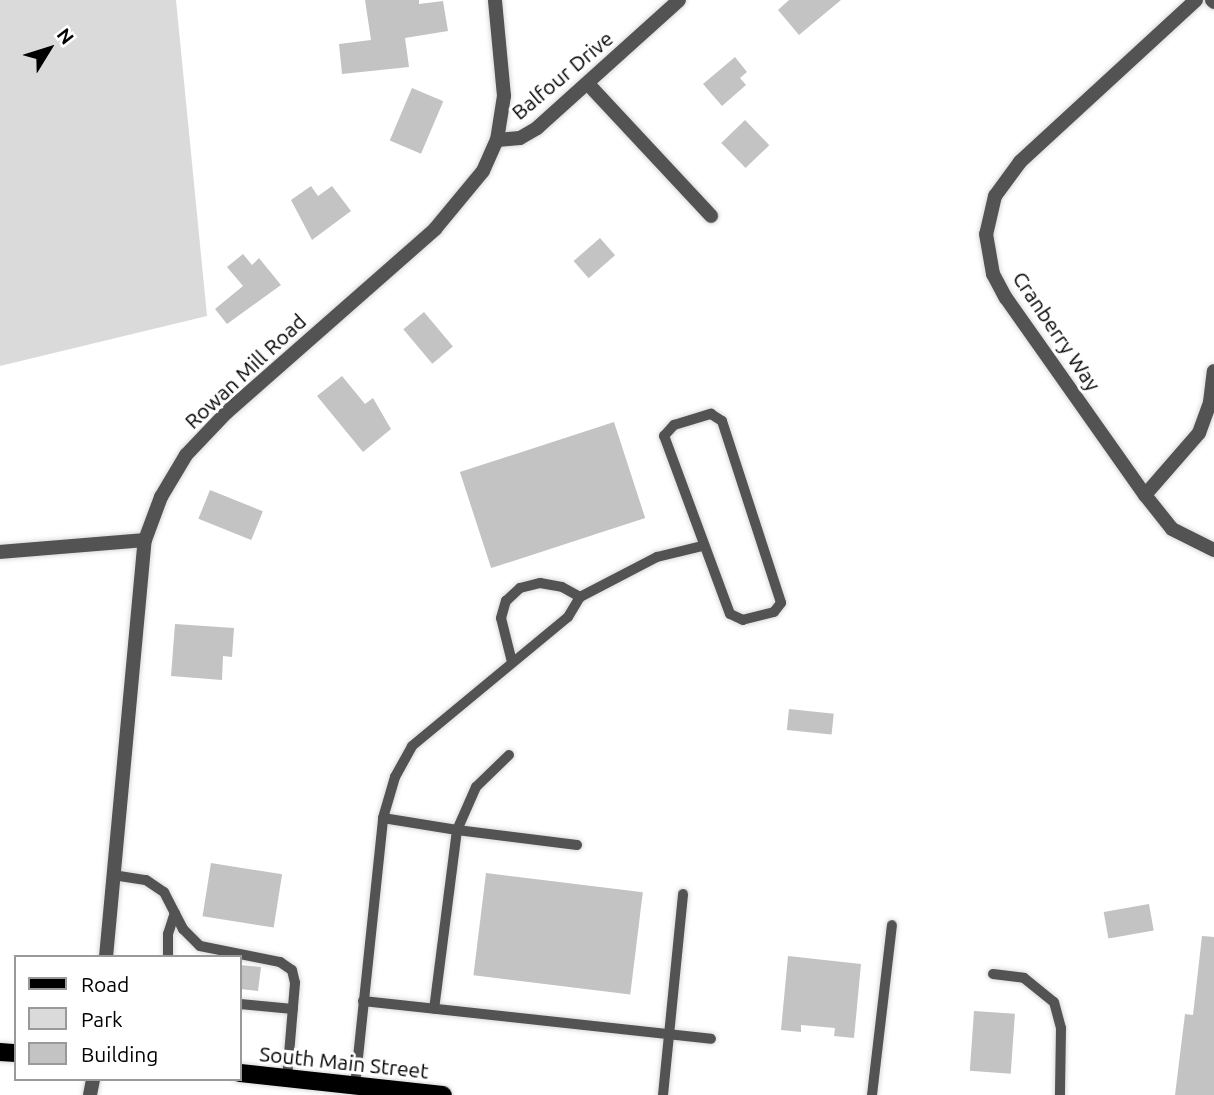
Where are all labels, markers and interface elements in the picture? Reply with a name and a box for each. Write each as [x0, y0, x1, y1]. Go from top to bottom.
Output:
north arrow [14, 14, 84, 84]
text: N [53, 24, 79, 48]
street label: Balfour Drive [506, 25, 618, 125]
street label: Cranberry Way [1008, 266, 1106, 396]
street label: Rowan Mill Road [179, 308, 311, 434]
legend [14, 955, 242, 1081]
text: Road [81, 972, 129, 996]
text: Park [81, 1007, 123, 1031]
street label: South Main Street [258, 1041, 430, 1083]
text: Building [81, 1042, 158, 1066]

